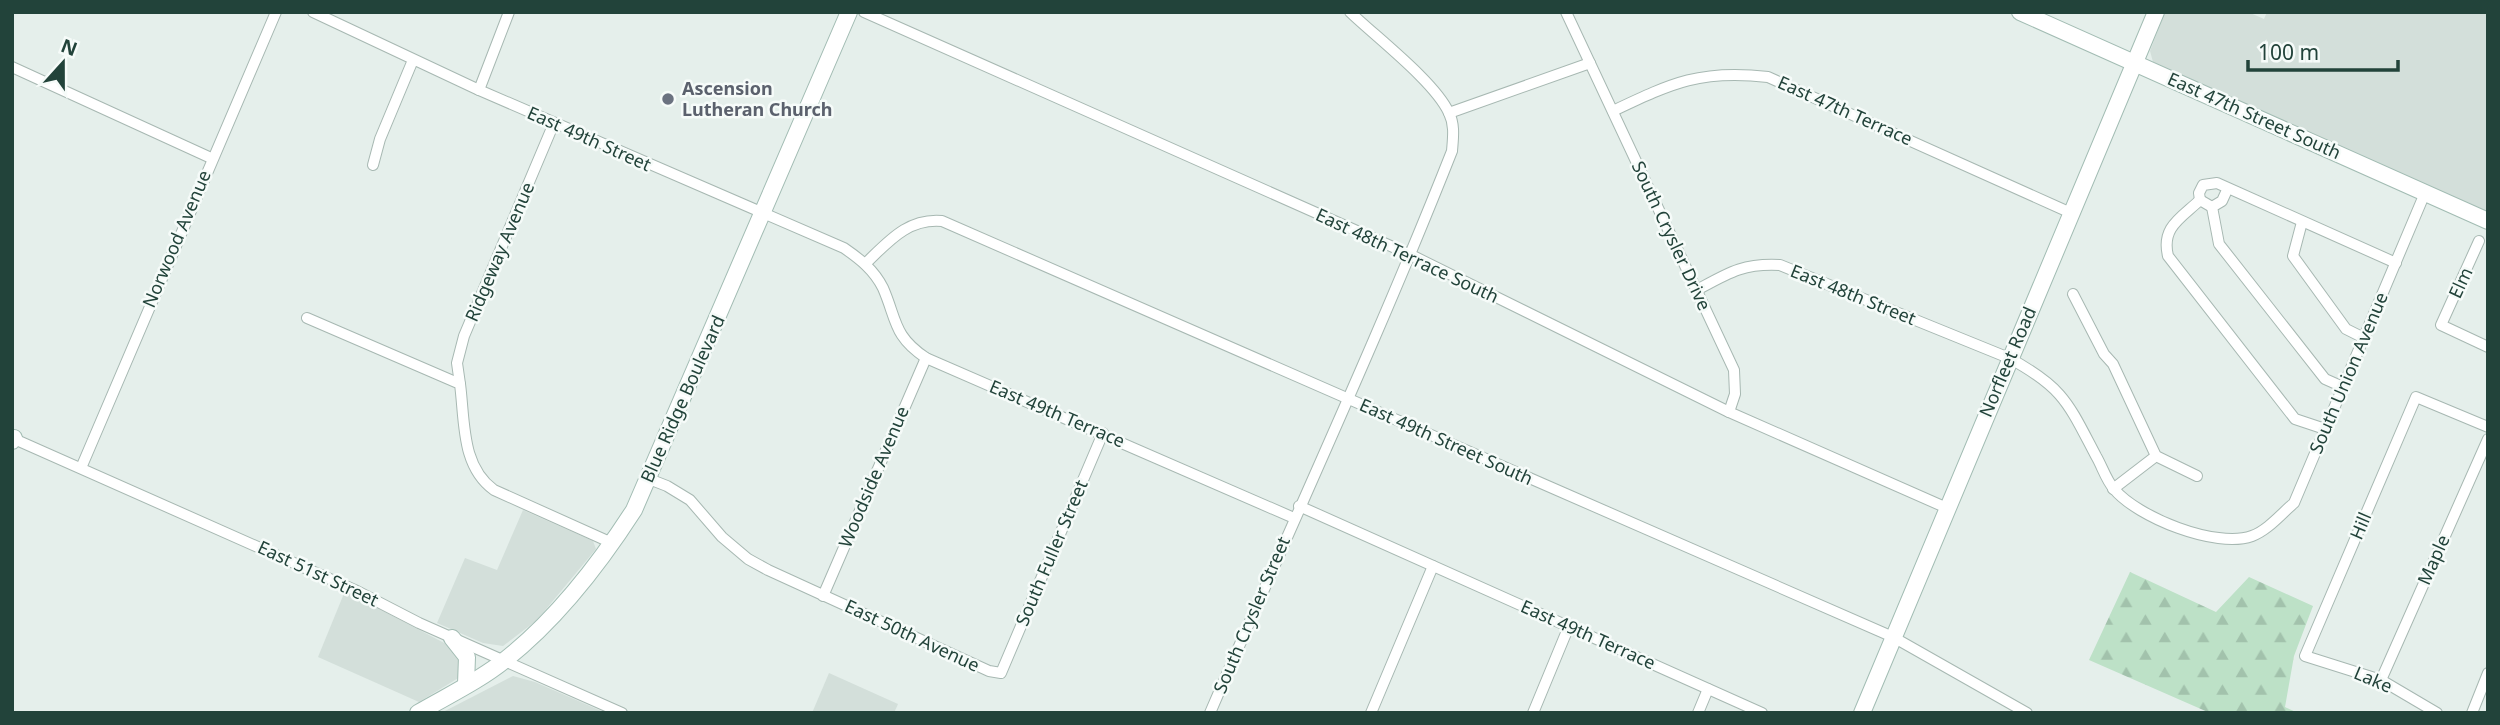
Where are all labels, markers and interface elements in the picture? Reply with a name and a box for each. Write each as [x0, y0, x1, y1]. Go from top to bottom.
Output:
north arrow [28, 28, 98, 98]
scale bar [2248, 28, 2398, 72]
text: N [57, 32, 81, 62]
text: 100 m [2258, 38, 2319, 66]
street label: East 47th Street South [2164, 66, 2345, 164]
street label: East 47th Terrace [1774, 70, 1917, 151]
place label: Ascension Lutheran Church [682, 76, 833, 121]
marker: Ascension Lutheran Church [660, 91, 676, 107]
street label: East 49th Street [524, 100, 656, 176]
street label: South Crysler Drive [1627, 157, 1717, 314]
street label: Norwood Avenue [136, 166, 216, 311]
street label: Ridgeway Avenue [459, 178, 539, 325]
street label: East 48th Terrace South [1312, 202, 1503, 308]
street label: East 48th Street [1787, 258, 1920, 330]
street label: Elm [2443, 263, 2478, 302]
street label: South Union Avenue [2303, 288, 2393, 457]
street label: Norfleet Road [1973, 303, 2041, 420]
street label: Blue Ridge Boulevard [634, 311, 730, 486]
street label: East 49th Terrace [986, 374, 1129, 452]
street label: East 49th Street South [1356, 392, 1537, 490]
street label: Woodside Avenue [832, 402, 914, 551]
street label: South Fuller Street [1009, 475, 1093, 629]
street label: Hill [2344, 508, 2376, 543]
street label: Maple [2411, 531, 2455, 588]
street label: South Crysler Street [1207, 532, 1295, 697]
street label: East 51st Street [254, 535, 383, 612]
street label: East 50th Avenue [841, 593, 984, 677]
street label: East 49th Terrace [1517, 594, 1660, 675]
street label: Lake [2351, 660, 2396, 698]

